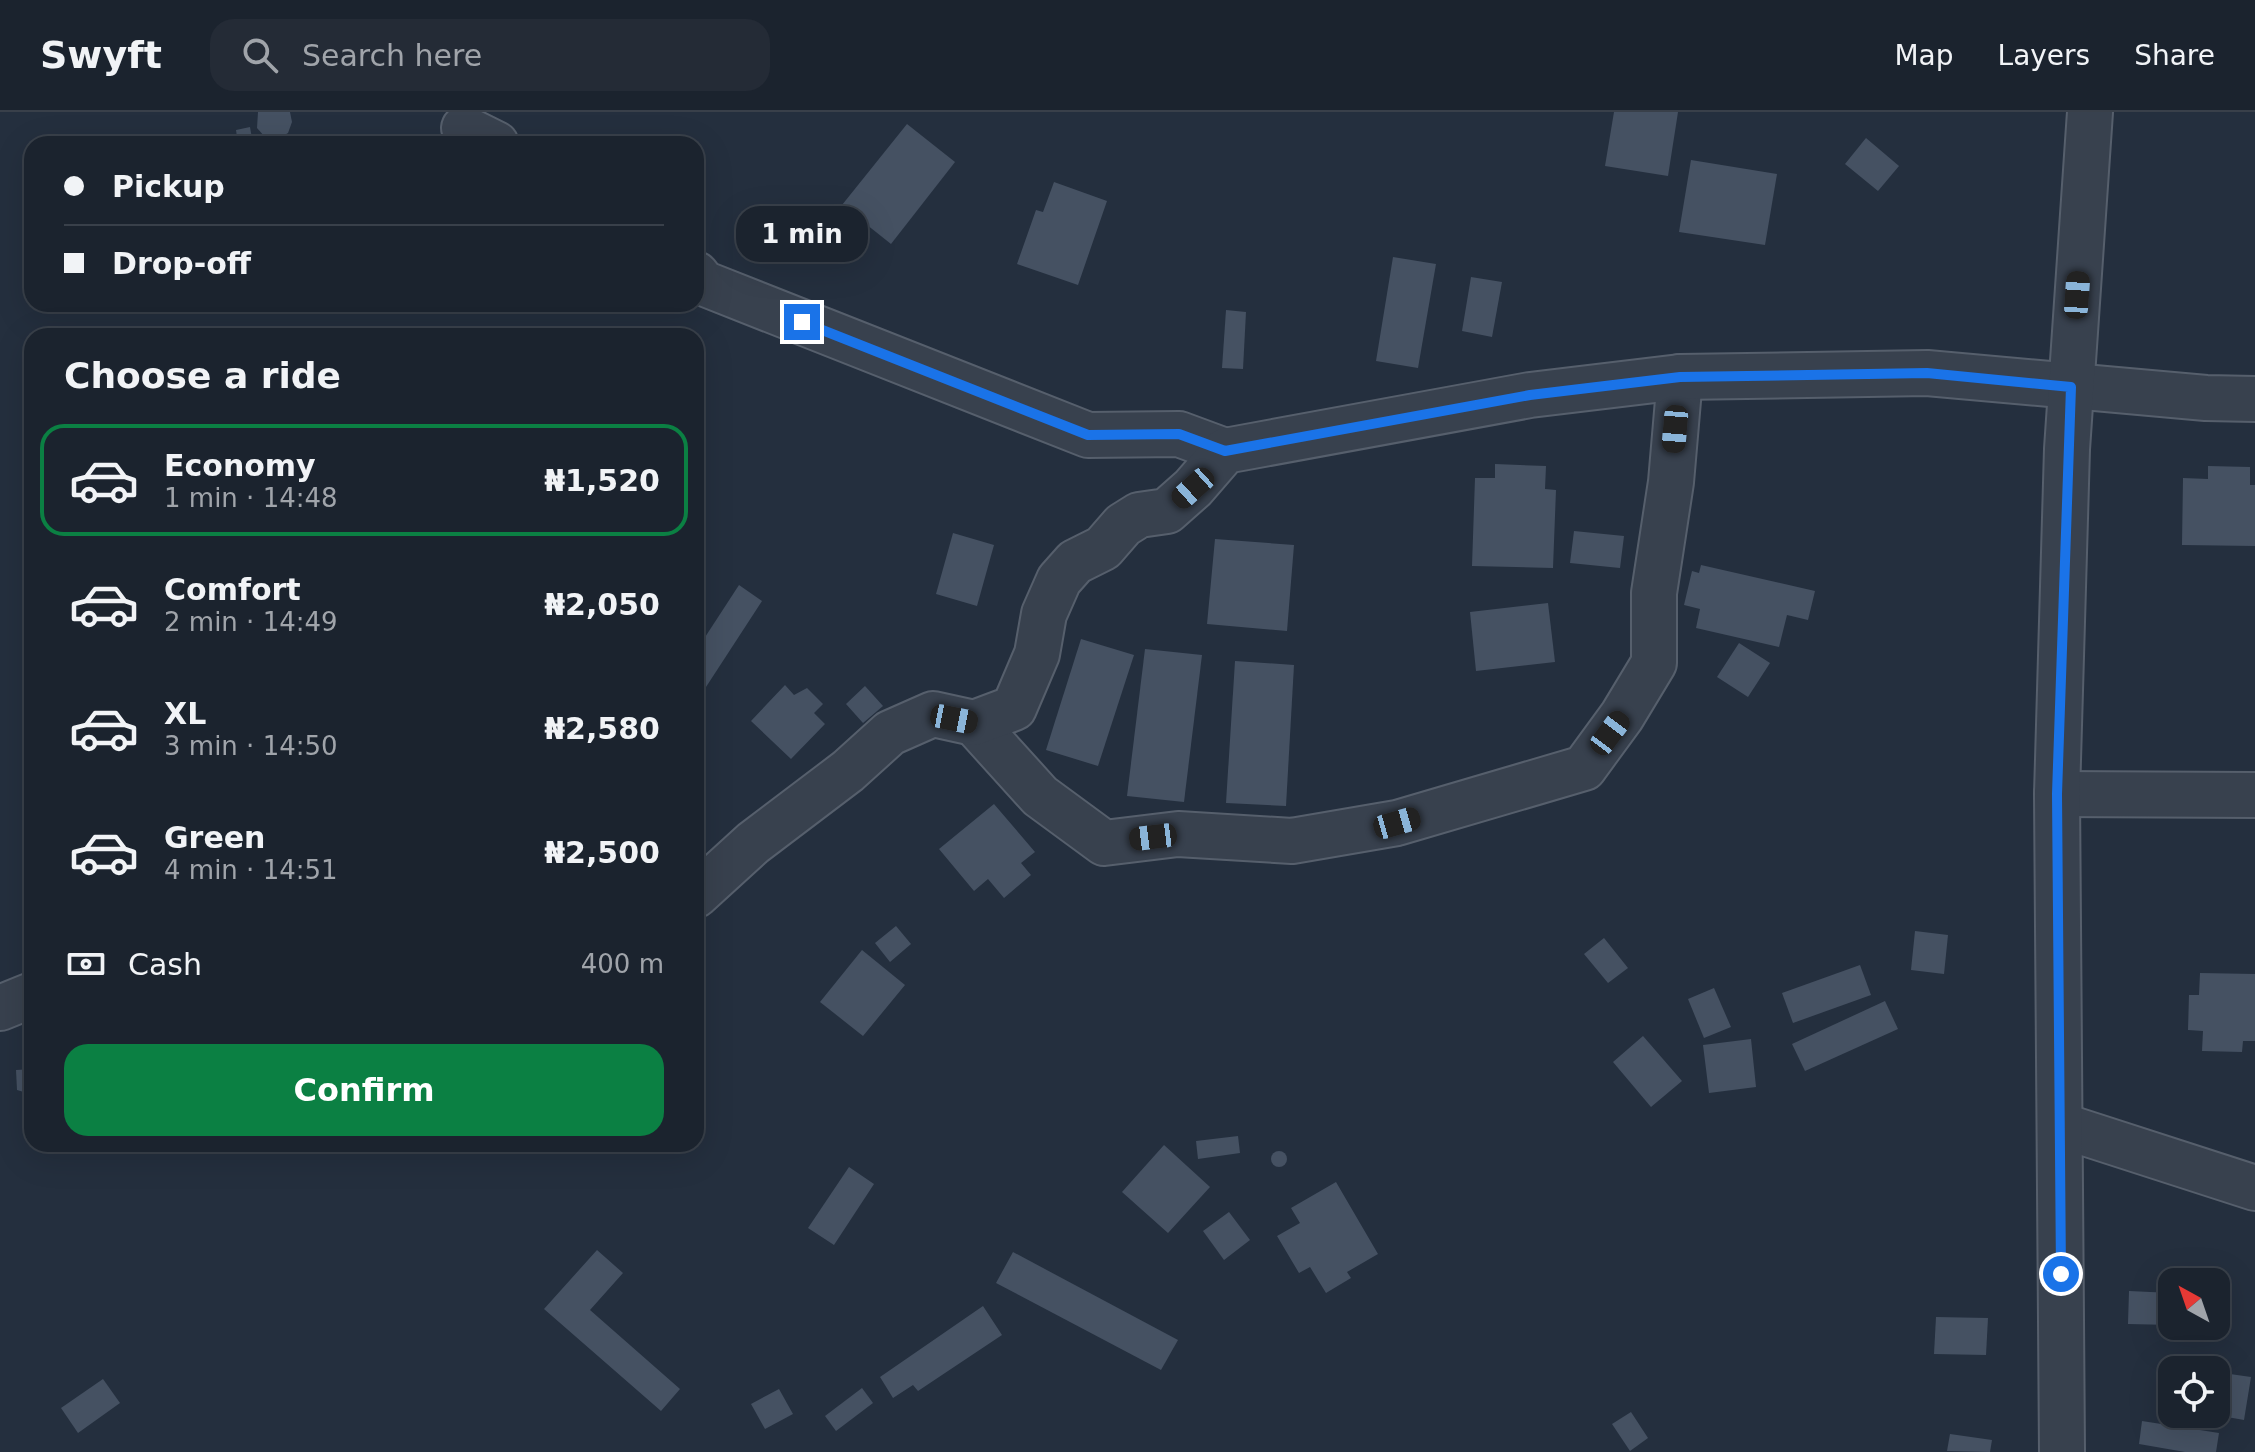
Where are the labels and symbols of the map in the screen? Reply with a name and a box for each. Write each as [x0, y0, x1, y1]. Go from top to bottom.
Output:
callout: 1 min [736, 206, 868, 262]
car [2063, 270, 2091, 320]
route end [784, 304, 820, 340]
car [1661, 404, 1689, 454]
car [1167, 463, 1219, 513]
car [928, 703, 980, 735]
car [1586, 707, 1634, 759]
car [1371, 805, 1423, 841]
car [1128, 822, 1178, 852]
route start [2043, 1256, 2079, 1292]
north arrow [2158, 1268, 2230, 1340]

